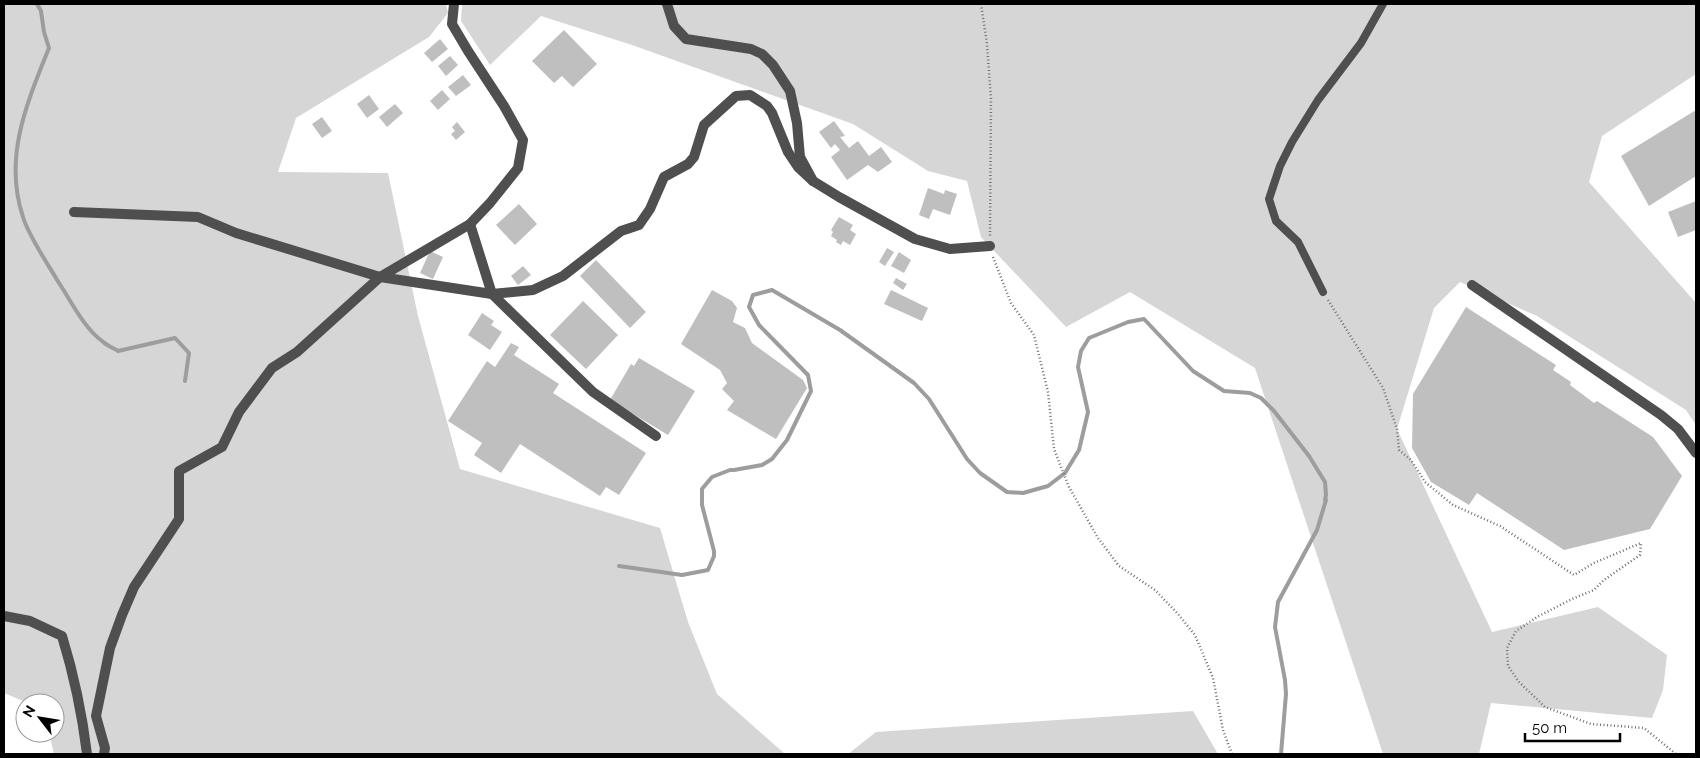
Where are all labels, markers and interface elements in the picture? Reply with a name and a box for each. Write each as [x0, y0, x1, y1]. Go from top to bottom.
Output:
north arrow [15, 693, 65, 743]
text: N [19, 703, 38, 720]
scale bar [1525, 710, 1620, 742]
text: 50 m [1532, 719, 1567, 737]

